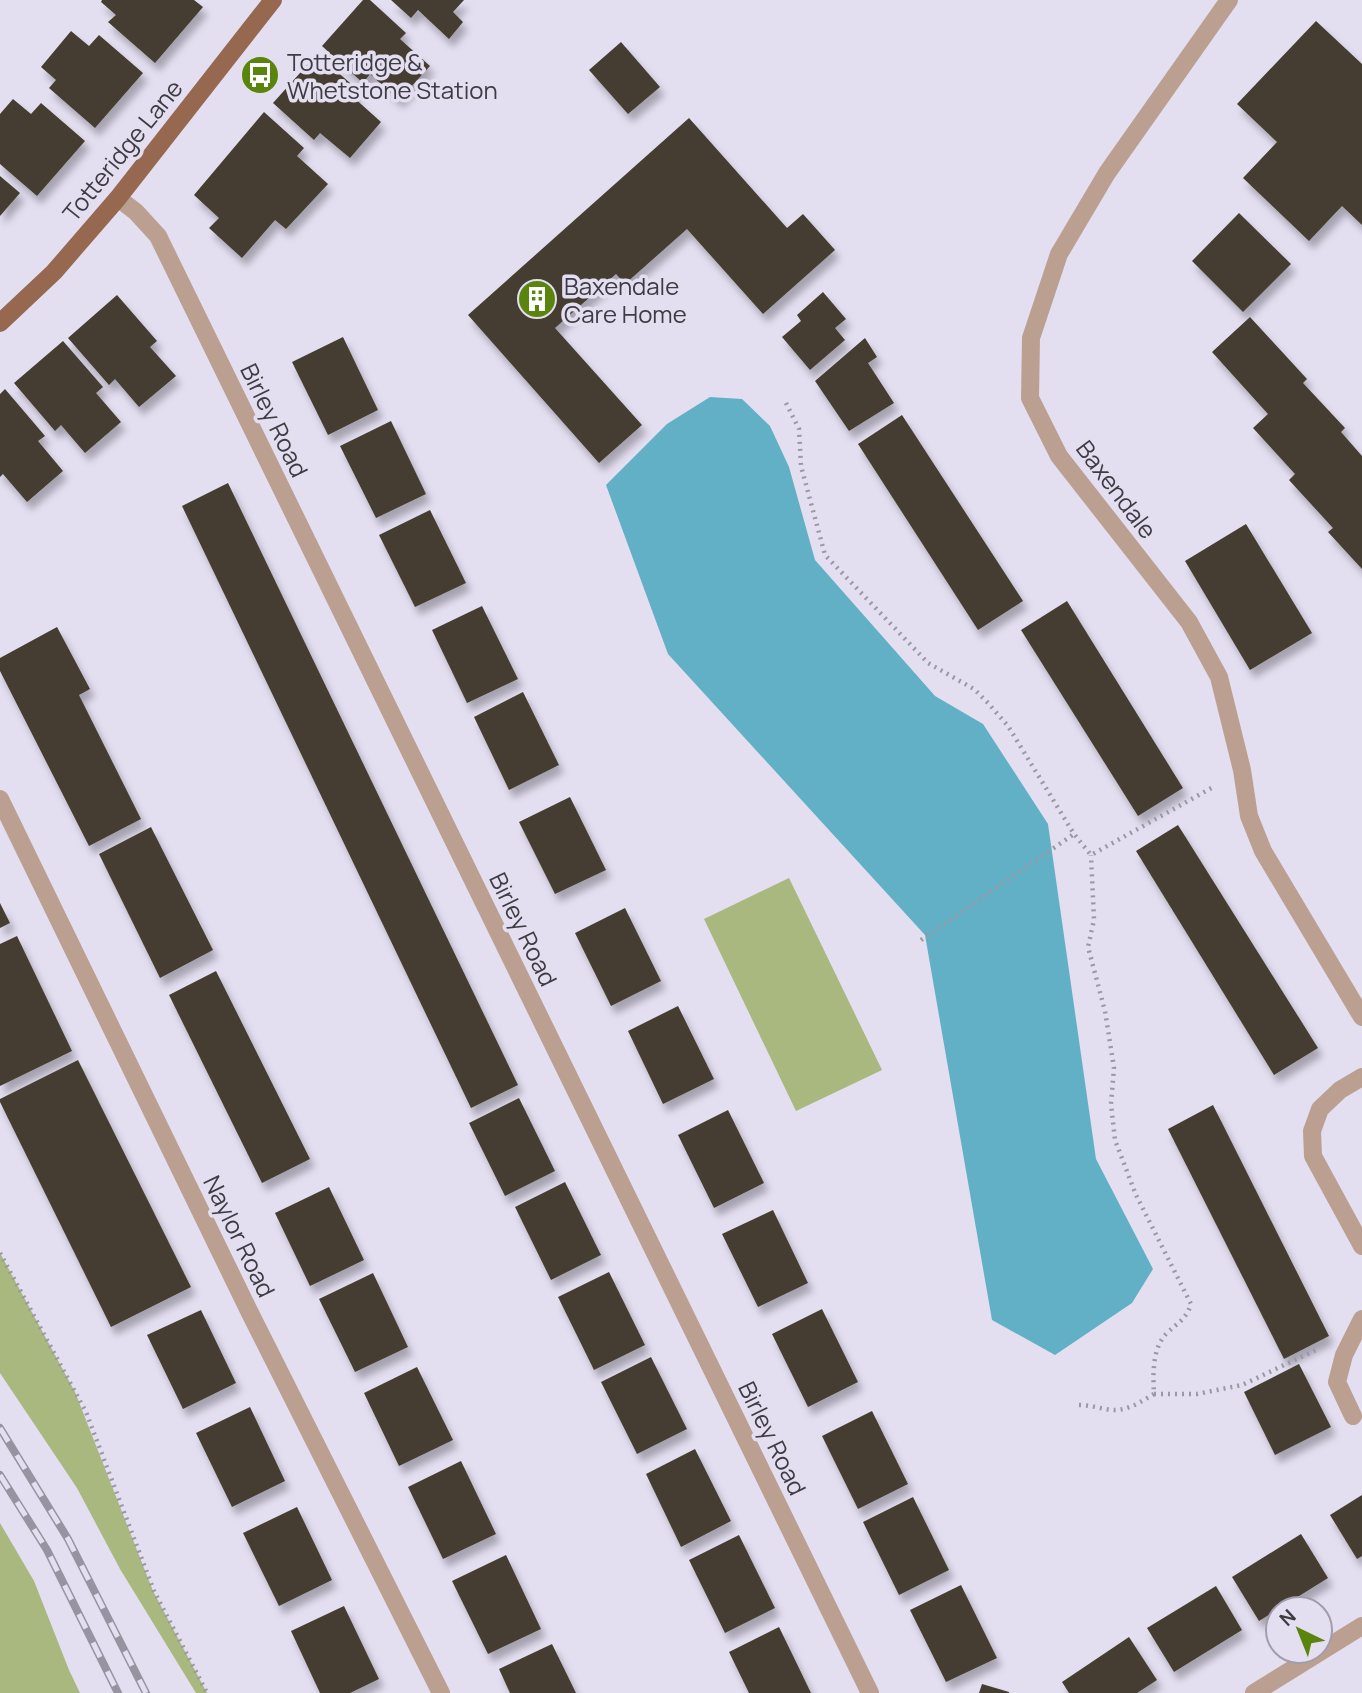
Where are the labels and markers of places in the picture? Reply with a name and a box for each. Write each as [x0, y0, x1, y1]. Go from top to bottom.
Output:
place label: Totteridge & Whetstone Station [287, 45, 498, 106]
bus stop icon: Totteridge & Whetstone Station [239, 54, 281, 96]
place label: Baxendale Care Home [564, 269, 687, 330]
building icon: Baxendale Care Home [516, 278, 558, 320]

